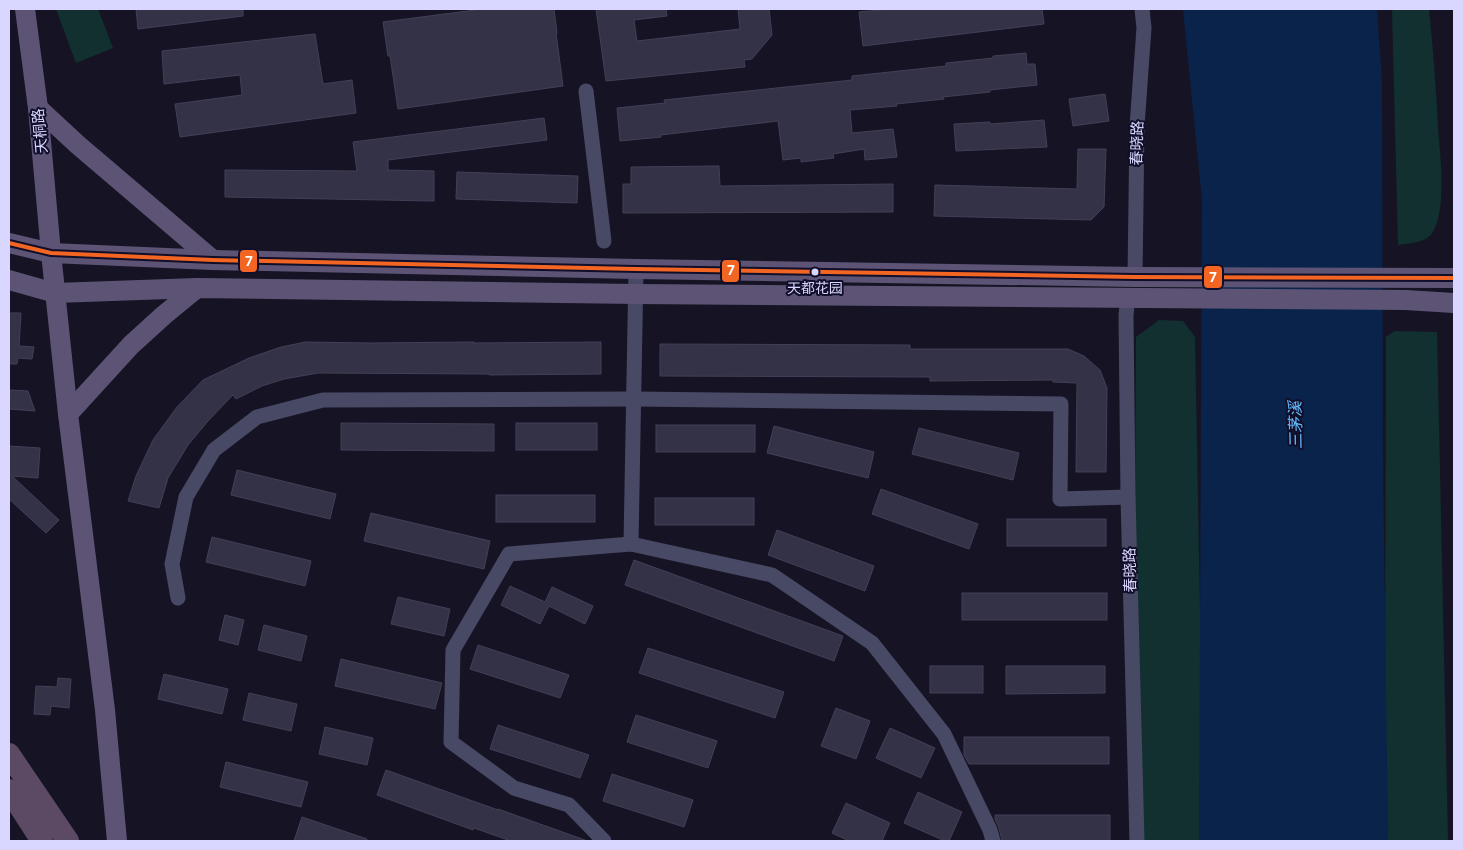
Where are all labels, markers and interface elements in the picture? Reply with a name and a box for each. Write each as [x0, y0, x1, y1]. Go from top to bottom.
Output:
street label: 天桐路 [29, 108, 51, 154]
street label: 春晓路 [1127, 120, 1147, 166]
line badge: 7 [239, 249, 258, 273]
text: 7 [245, 253, 253, 270]
line badge: 7 [721, 259, 740, 283]
text: 7 [727, 262, 735, 279]
line badge: 7 [1203, 265, 1223, 289]
marker: 天都花园 [810, 267, 820, 277]
text: 7 [1209, 269, 1217, 286]
place label: 天都花园 [787, 280, 843, 297]
water label: 三茅溪 [1286, 399, 1305, 449]
street label: 春晓路 [1121, 547, 1139, 593]

